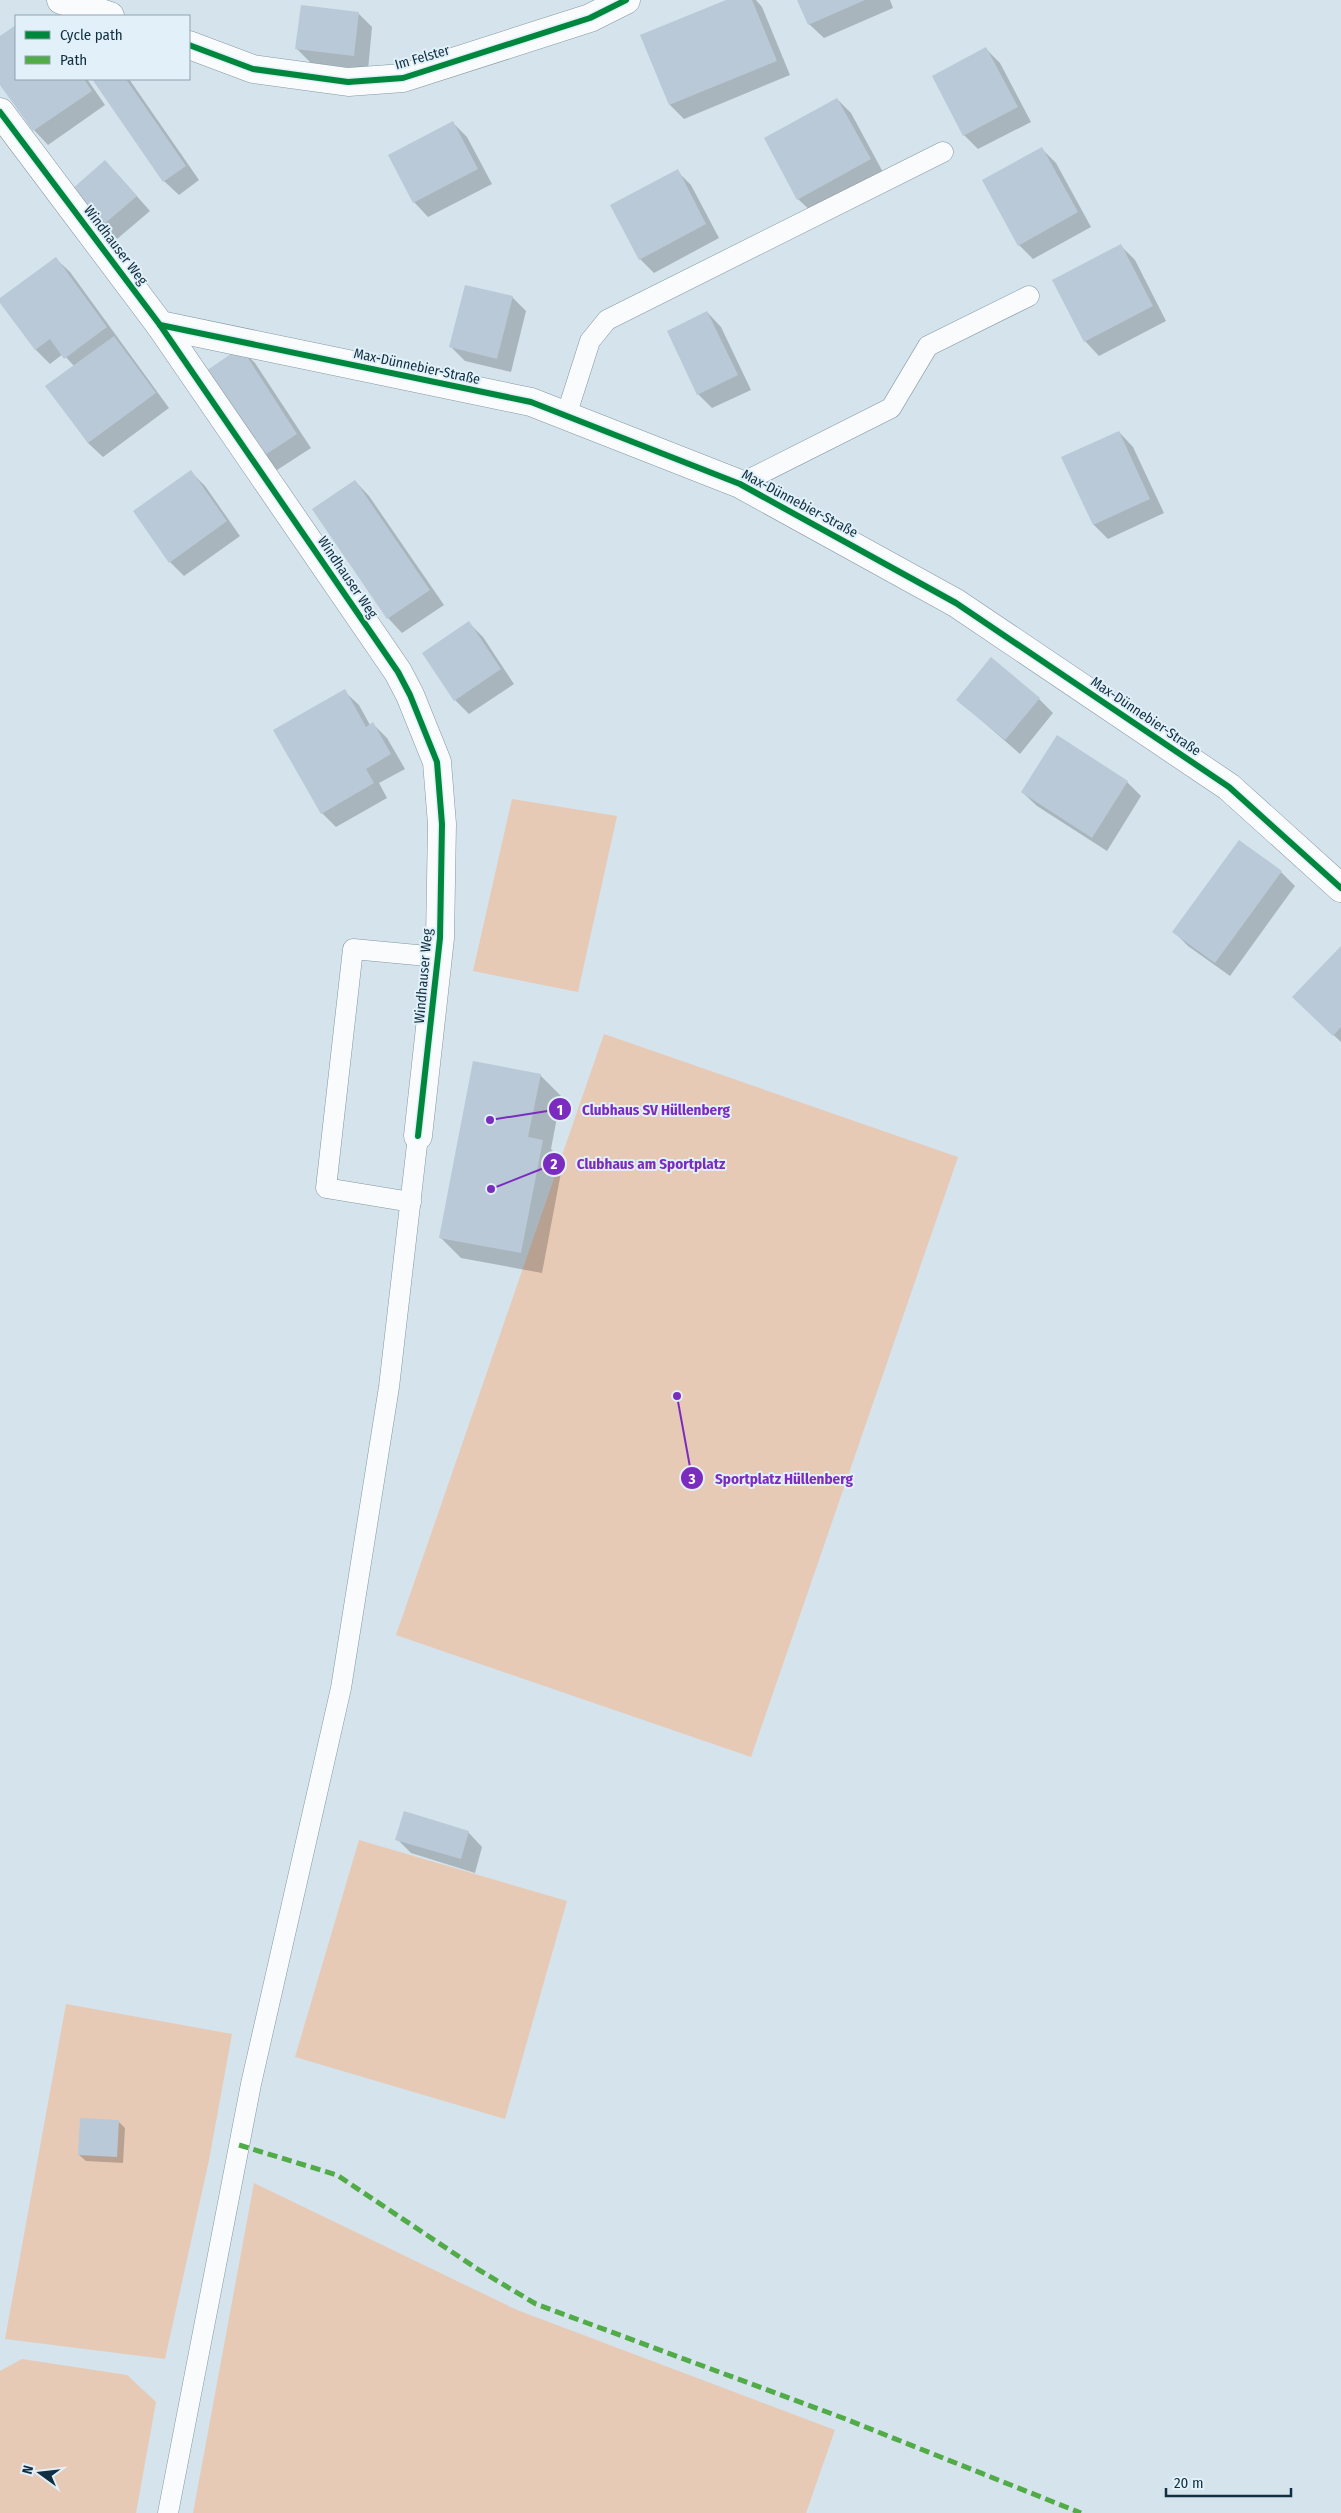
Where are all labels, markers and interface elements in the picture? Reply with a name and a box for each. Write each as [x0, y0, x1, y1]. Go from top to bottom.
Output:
legend [15, 15, 190, 80]
text: Cycle path [60, 26, 123, 44]
street label: Im Felster [393, 42, 452, 73]
text: Path [60, 51, 87, 69]
street label: Windhauser Weg [80, 202, 151, 289]
street label: Max-Dünnebier-Straße [352, 345, 482, 388]
street label: Max-Dünnebier-Straße [739, 466, 861, 541]
street label: Windhauser Weg [314, 533, 382, 622]
street label: Max-Dünnebier-Straße [1088, 673, 1204, 760]
street label: Windhauser Weg [411, 927, 436, 1024]
callout: Clubhaus SV Hüllenberg [547, 1094, 740, 1124]
text: 1 [557, 1101, 563, 1119]
text: Clubhaus SV Hüllenberg [582, 1101, 731, 1119]
callout: Clubhaus am Sportplatz [541, 1149, 735, 1179]
text: 2 [550, 1155, 558, 1173]
text: Clubhaus am Sportplatz [577, 1155, 726, 1173]
callout: Sportplatz Hüllenberg [680, 1463, 863, 1493]
text: 3 [687, 1470, 696, 1488]
text: Sportplatz Hüllenberg [715, 1470, 854, 1488]
north arrow [15, 2448, 65, 2498]
text: N [19, 2464, 37, 2476]
scale bar [1166, 2466, 1291, 2498]
text: 20 m [1174, 2474, 1204, 2492]

